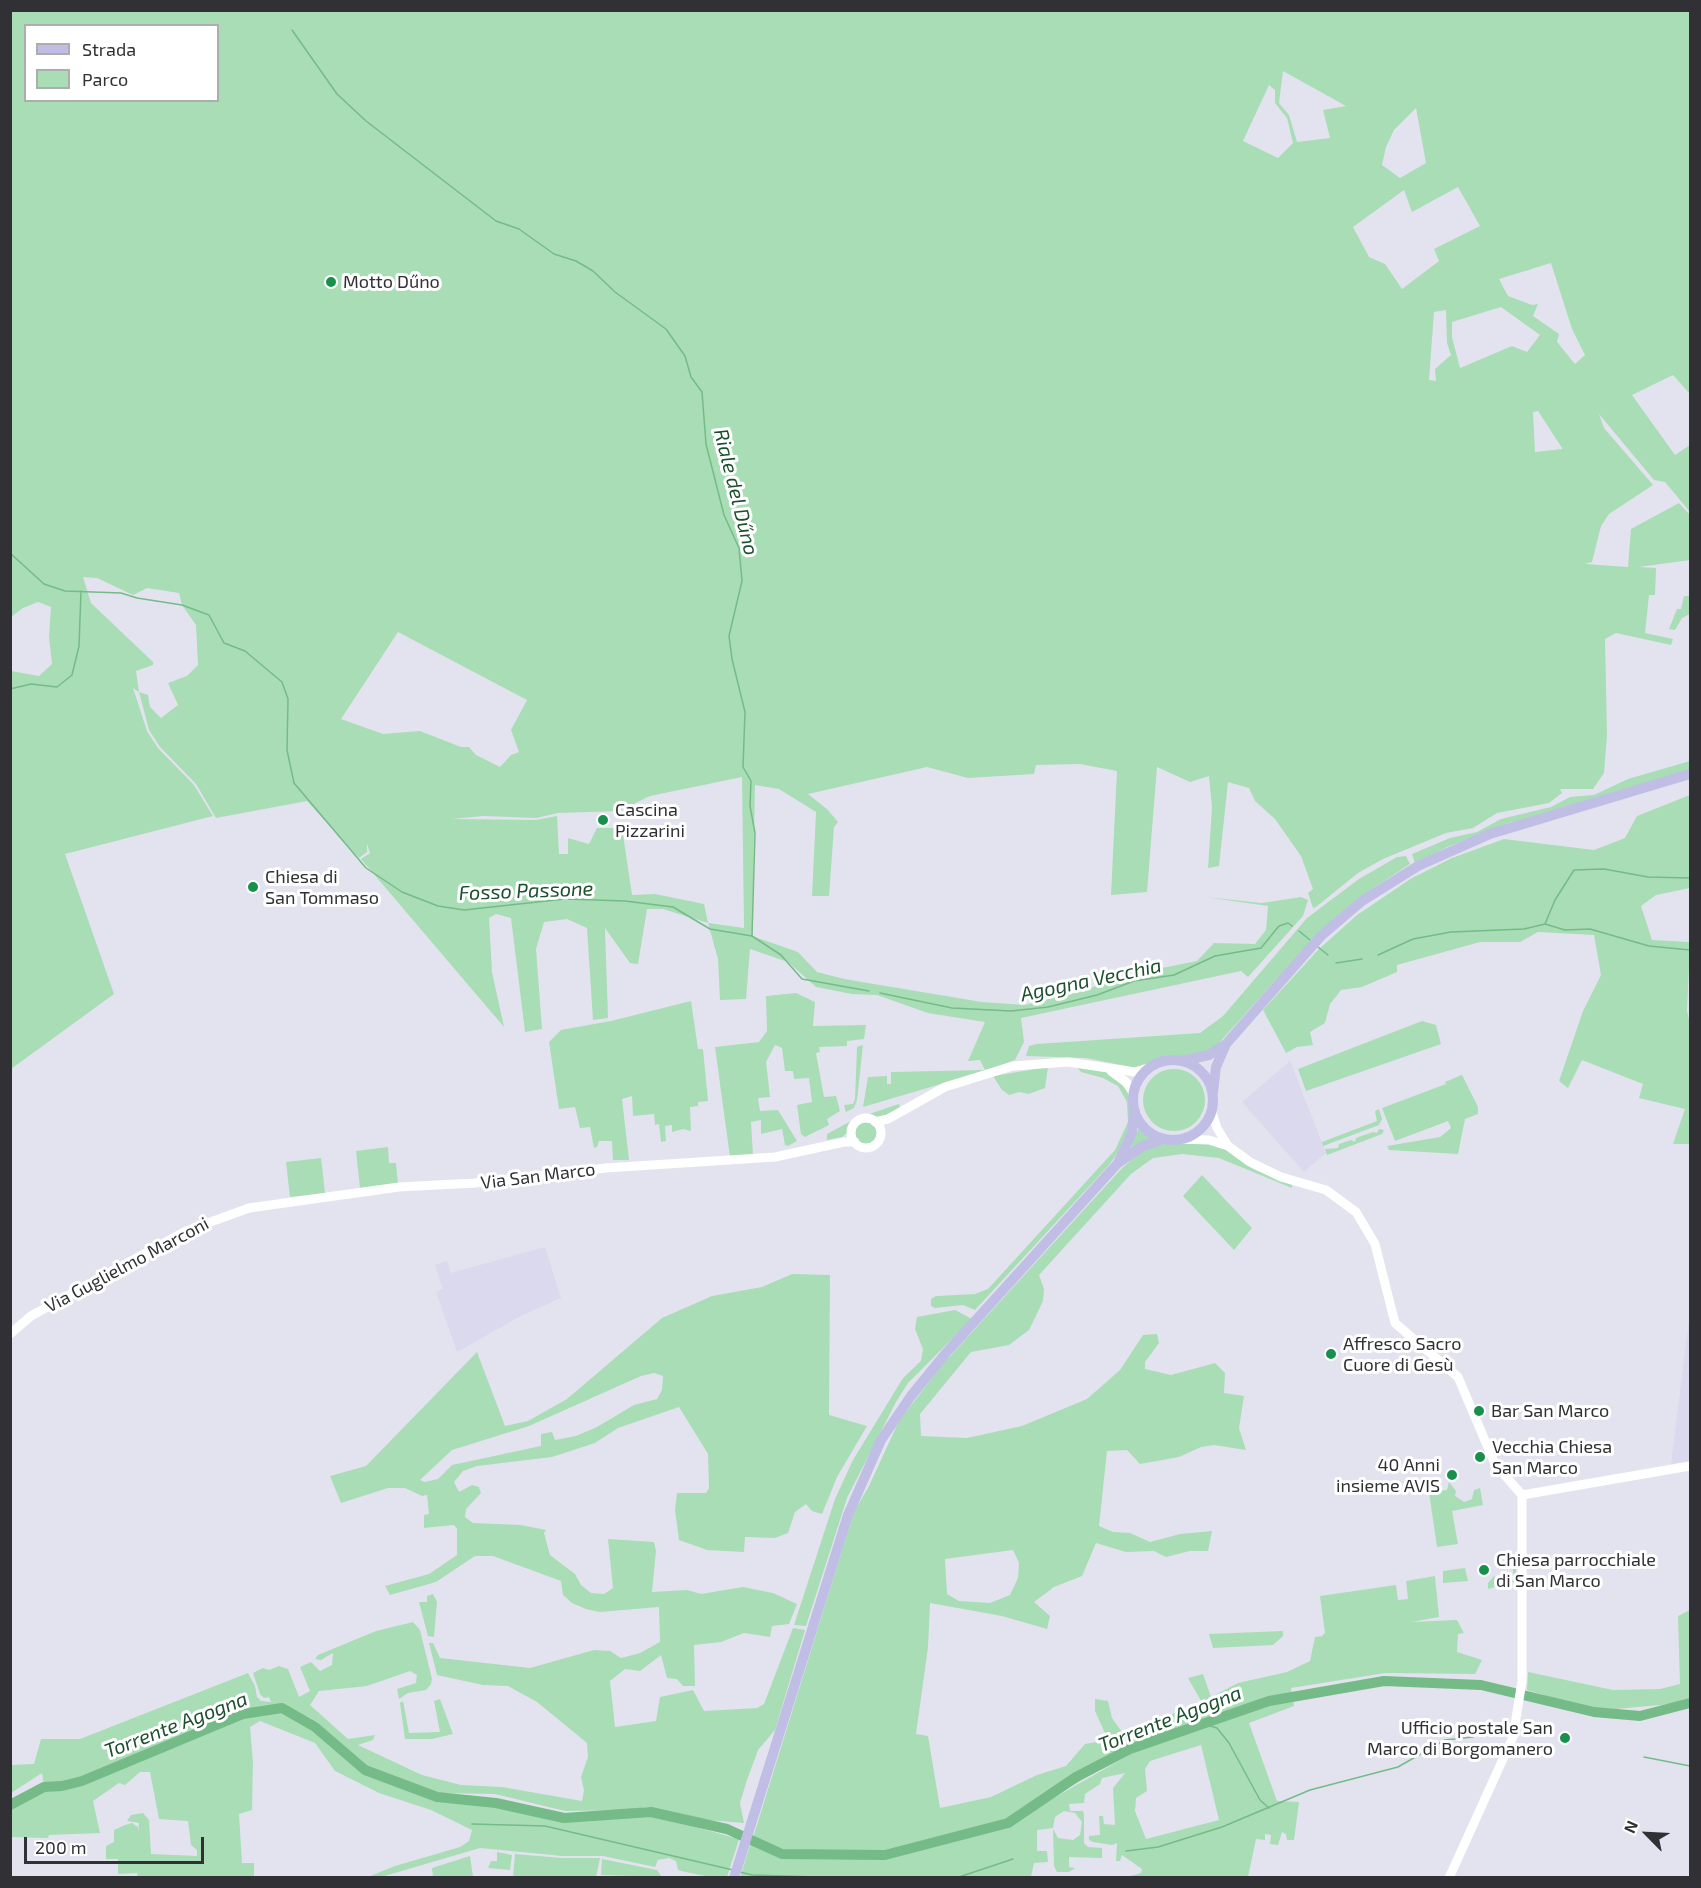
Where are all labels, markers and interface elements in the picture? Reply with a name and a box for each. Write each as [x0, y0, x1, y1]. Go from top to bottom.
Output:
legend [24, 24, 219, 102]
text: Strada [82, 38, 136, 60]
text: Parco [82, 68, 128, 90]
place label: Motto Dűno [343, 271, 440, 293]
marker: Motto Dűno [324, 275, 338, 289]
water label: Riale del Dűno [709, 426, 763, 558]
place label: Cascina Pizzarini [615, 799, 685, 842]
marker: Cascina Pizzarini [596, 813, 610, 827]
place label: Chiesa di San Tommaso [265, 866, 379, 908]
water label: Fosso Passone [458, 877, 594, 905]
marker: Chiesa di San Tommaso [246, 880, 260, 894]
water label: Agogna Vecchia [1018, 953, 1164, 1007]
street label: Via San Marco [479, 1158, 597, 1194]
street label: Via Guglielmo Marconi [41, 1213, 213, 1317]
place label: Affresco Sacro Cuore di Gesù [1343, 1333, 1462, 1376]
marker: Affresco Sacro Cuore di Gesù [1324, 1347, 1338, 1361]
place label: Bar San Marco [1491, 1400, 1609, 1422]
marker: Bar San Marco [1472, 1404, 1486, 1418]
place label: Vecchia Chiesa San Marco [1492, 1436, 1612, 1478]
marker: Vecchia Chiesa San Marco [1473, 1450, 1487, 1464]
place label: 40 Anni insieme AVIS [1336, 1454, 1440, 1496]
marker: 40 Anni insieme AVIS [1445, 1468, 1459, 1482]
place label: Chiesa parrocchiale di San Marco [1496, 1549, 1656, 1592]
marker: Chiesa parrocchiale di San Marco [1477, 1563, 1491, 1577]
water label: Torrente Agogna [1095, 1681, 1245, 1757]
water label: Torrente Agogna [101, 1687, 251, 1763]
place label: Ufficio postale San Marco di Borgomanero [1367, 1717, 1553, 1760]
marker: Ufficio postale San Marco di Borgomanero [1558, 1731, 1572, 1745]
north arrow [1617, 1804, 1677, 1864]
text: N [1619, 1817, 1641, 1836]
scale bar [27, 1825, 207, 1863]
text: 200 m [35, 1836, 87, 1858]

